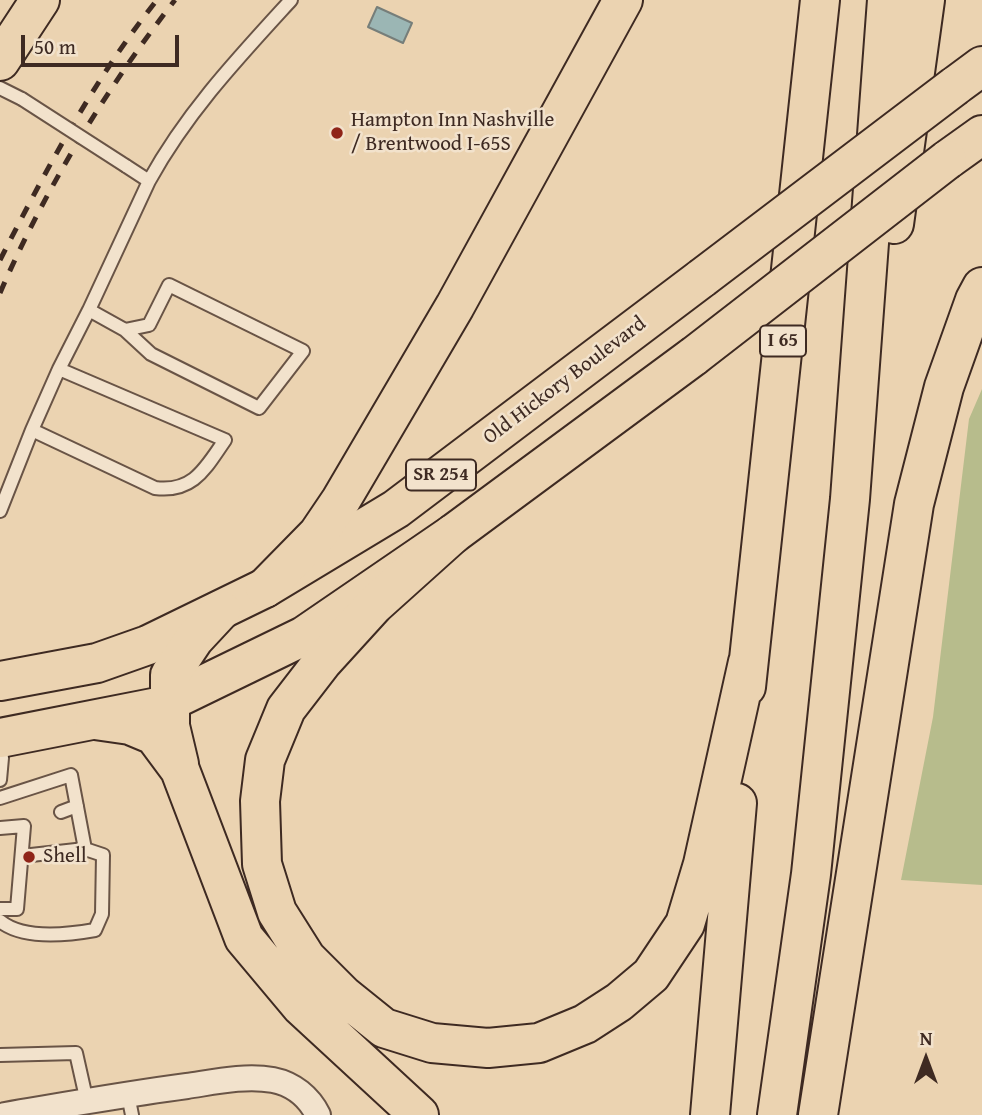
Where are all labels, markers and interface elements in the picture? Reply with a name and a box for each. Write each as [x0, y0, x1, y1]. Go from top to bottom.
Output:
scale bar [24, 21, 182, 65]
text: 50 m [34, 31, 76, 62]
place label: Hampton Inn Nashville / Brentwood I-65S [351, 108, 554, 158]
marker: Hampton Inn Nashville / Brentwood I-65S [329, 125, 345, 141]
street label: Old Hickory Boulevard [479, 312, 651, 450]
road number: I 65 [760, 326, 806, 356]
road number: SR 254 [406, 460, 476, 490]
place label: Shell [43, 844, 87, 870]
marker: Shell [21, 849, 37, 865]
north arrow [891, 1024, 961, 1094]
text: N [920, 1024, 932, 1052]

